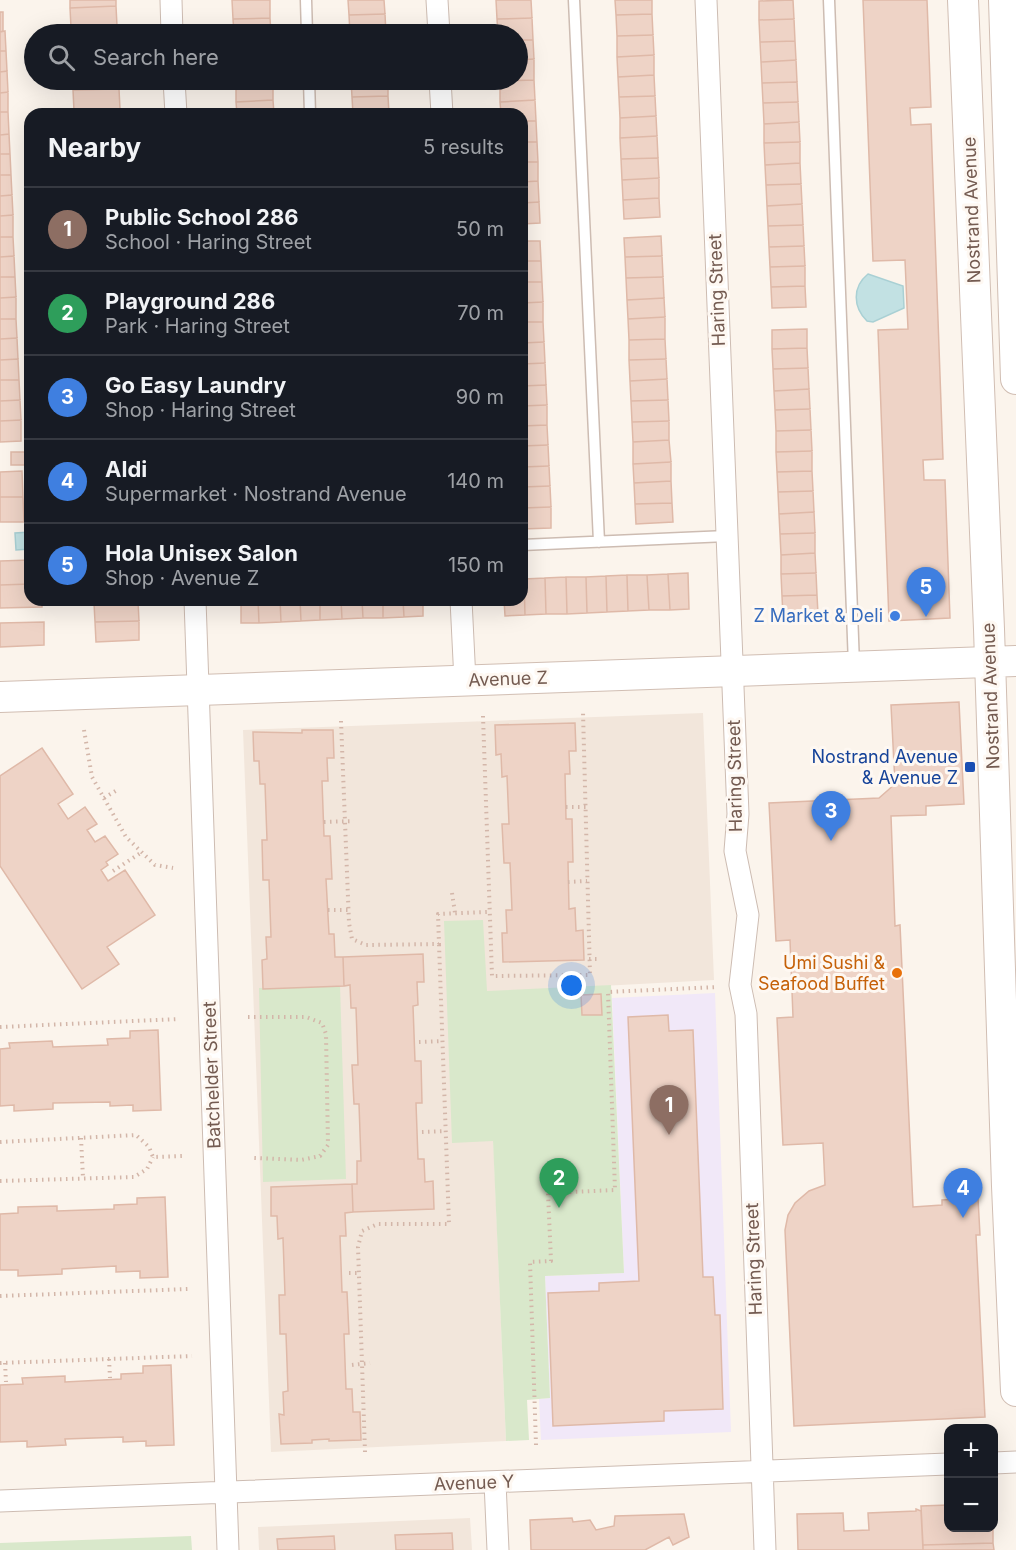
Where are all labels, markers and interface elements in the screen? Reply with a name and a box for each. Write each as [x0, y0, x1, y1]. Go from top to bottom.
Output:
search box [24, 24, 528, 90]
icon: search [45, 41, 78, 74]
text: Search here [93, 44, 219, 70]
text: Nearby [48, 132, 141, 163]
text: 5 results [423, 135, 504, 159]
street label: Nostrand Avenue [958, 136, 985, 284]
text: Public School 286 [105, 204, 299, 230]
text: 1 [63, 217, 72, 241]
text: 50 m [456, 217, 504, 241]
text: School · Haring Street [105, 230, 312, 254]
street label: Haring Street [704, 233, 729, 347]
text: Playground 286 [105, 288, 275, 314]
text: 2 [61, 301, 74, 325]
text: 70 m [457, 301, 504, 325]
text: Park · Haring Street [105, 314, 290, 338]
text: Go Easy Laundry [105, 372, 286, 398]
text: 3 [61, 385, 74, 409]
text: 90 m [456, 385, 504, 409]
text: Shop · Haring Street [105, 398, 296, 422]
text: Aldi [105, 456, 147, 482]
text: 4 [61, 469, 74, 493]
text: 140 m [447, 469, 504, 493]
text: Supermarket · Nostrand Avenue [105, 482, 407, 506]
text: Hola Unisex Salon [105, 540, 298, 566]
text: 5 [61, 553, 74, 577]
text: 150 m [448, 553, 504, 577]
text: Shop · Avenue Z [105, 566, 259, 590]
pin: 5 [906, 568, 946, 617]
place label: Z Market & Deli [753, 605, 883, 626]
marker: Z Market & Deli [888, 609, 902, 623]
street label: Nostrand Avenue [977, 622, 1004, 770]
street label: Avenue Z [468, 667, 548, 690]
street label: Haring Street [723, 720, 746, 832]
place label: Nostrand Avenue & Avenue Z [811, 746, 958, 788]
marker: Nostrand Avenue & Avenue Z [963, 760, 977, 774]
pin: 3 [812, 792, 850, 841]
place label: Umi Sushi & Seafood Buffet [758, 952, 885, 994]
marker: Umi Sushi & Seafood Buffet [890, 966, 904, 980]
your location [557, 971, 586, 1000]
street label: Batchelder Street [198, 1001, 225, 1149]
pin: 1 [650, 1086, 688, 1135]
pin: 2 [540, 1158, 578, 1208]
pin: 4 [944, 1168, 982, 1218]
street label: Haring Street [741, 1202, 766, 1316]
map controls [944, 1424, 998, 1532]
button: + [944, 1424, 998, 1478]
street label: Avenue Y [433, 1471, 515, 1494]
button: − [944, 1478, 998, 1532]

